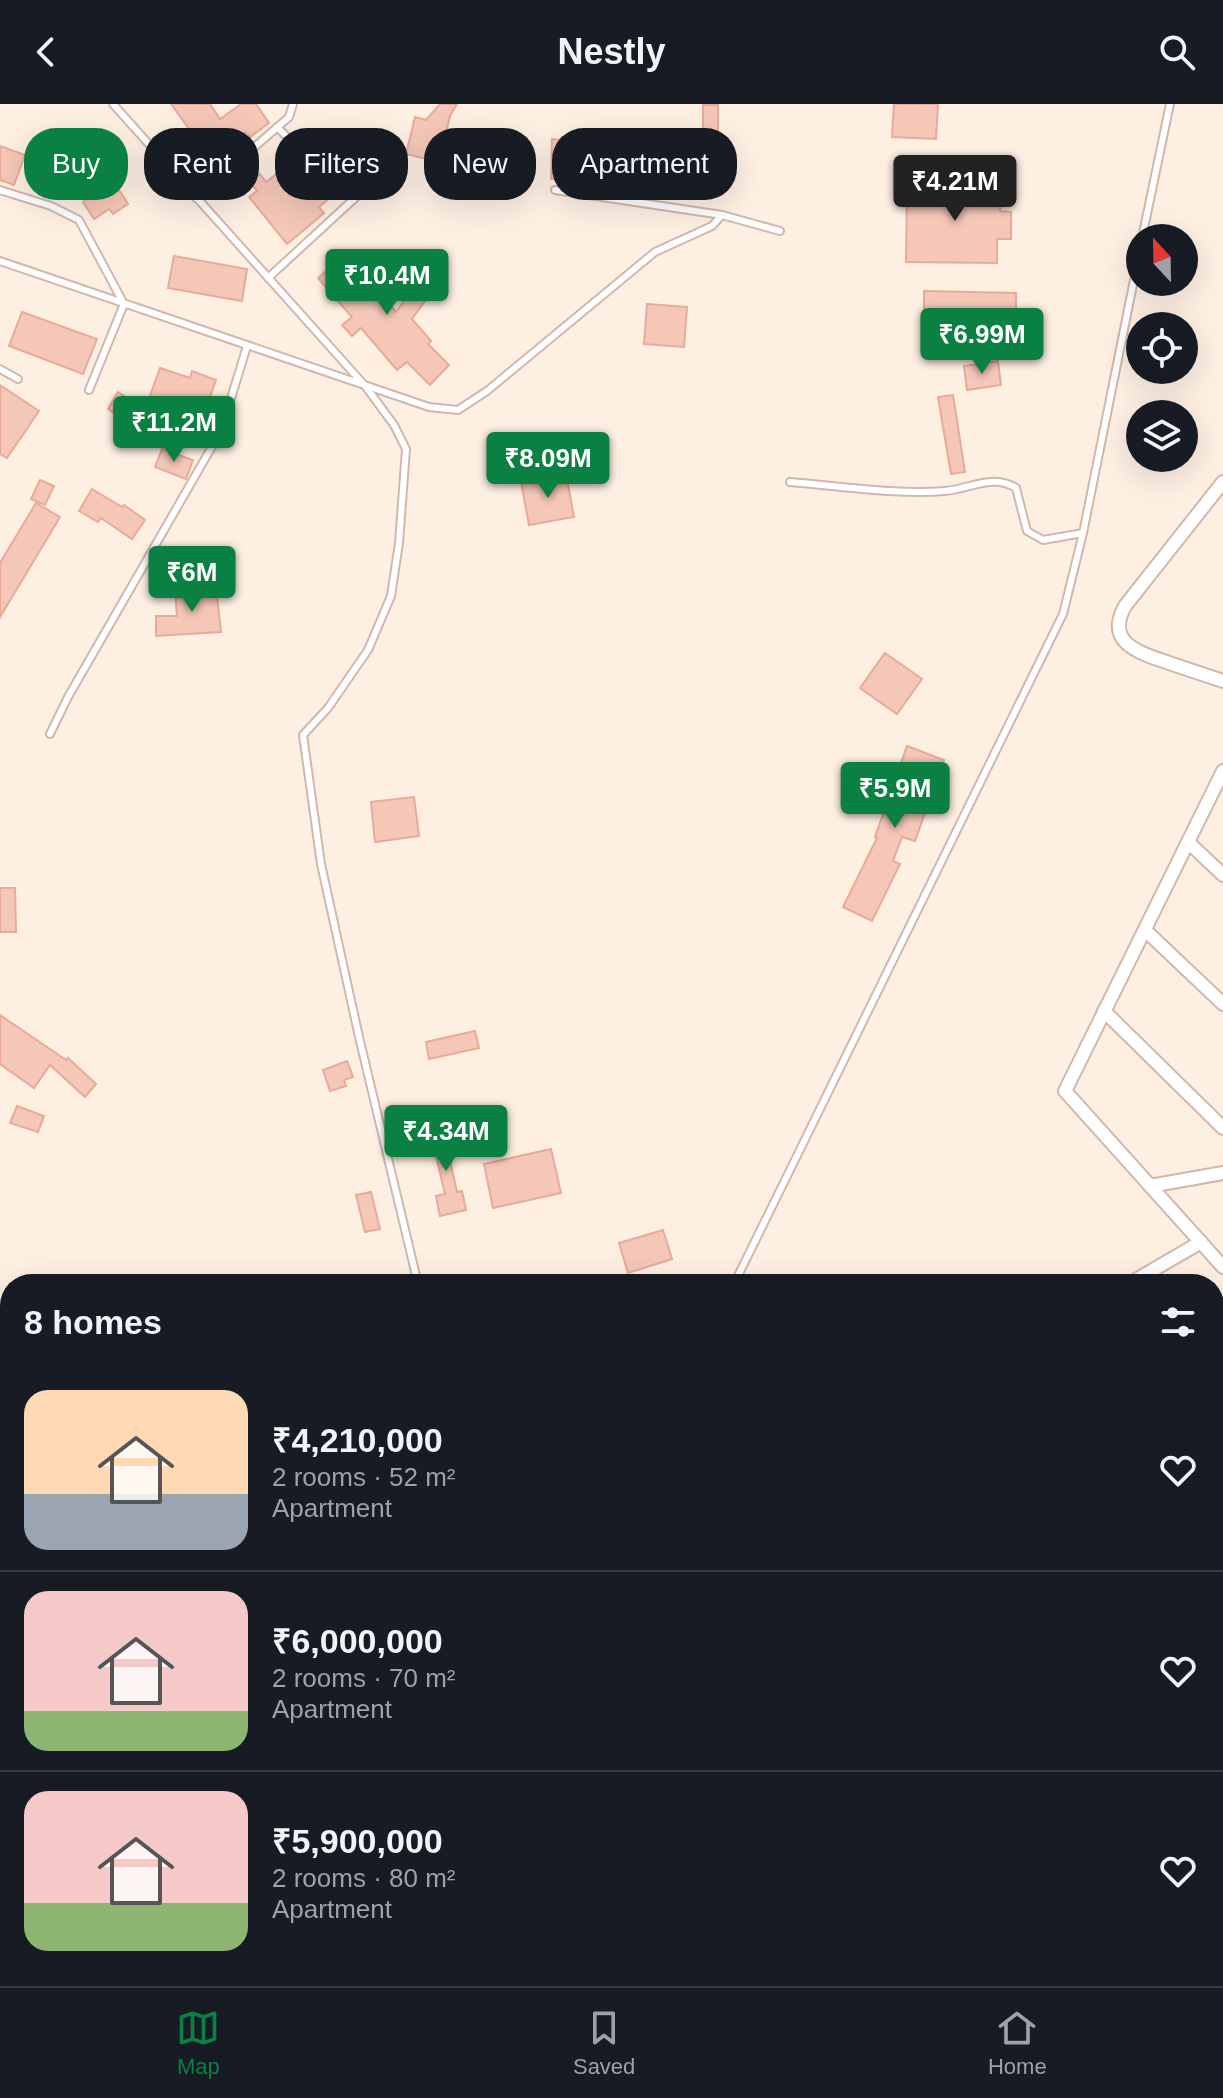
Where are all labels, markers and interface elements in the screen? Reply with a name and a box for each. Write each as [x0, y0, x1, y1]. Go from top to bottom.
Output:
icon: back [24, 30, 68, 74]
icon: search [1155, 30, 1199, 74]
text: Nestly [557, 31, 666, 72]
chip: Buy [24, 128, 128, 200]
chip: Rent [144, 128, 259, 200]
chip: Filters [275, 128, 408, 200]
chip: New [424, 128, 536, 200]
chip: Apartment [552, 128, 737, 200]
pin: ₹4.21M [890, 155, 1020, 223]
text: ₹4.21M [911, 166, 999, 196]
north arrow [1126, 224, 1198, 296]
map controls [1126, 224, 1198, 472]
pin: ₹10.4M [322, 249, 452, 317]
text: ₹10.4M [343, 260, 431, 290]
pin: ₹6.99M [917, 308, 1047, 376]
button: locate [1126, 312, 1198, 384]
text: ₹6.99M [938, 319, 1026, 349]
pin: ₹11.2M [109, 396, 239, 464]
button: layers [1126, 400, 1198, 472]
text: ₹11.2M [131, 407, 217, 437]
pin: ₹8.09M [483, 432, 613, 500]
text: ₹8.09M [504, 443, 592, 473]
pin: ₹6M [153, 546, 231, 614]
text: ₹6M [167, 557, 218, 587]
pin: ₹5.9M [839, 762, 951, 830]
text: ₹5.9M [859, 773, 931, 803]
pin: ₹4.34M [381, 1105, 511, 1173]
text: ₹4.34M [402, 1116, 490, 1146]
icon: filters [1156, 1300, 1200, 1344]
text: 8 homes [24, 1303, 162, 1341]
text: ₹4,210,000 [272, 1421, 443, 1459]
icon: home [88, 1422, 184, 1518]
icon: heart [1156, 1448, 1200, 1492]
text: 2 rooms · 52 m² [272, 1462, 456, 1492]
text: Apartment [272, 1493, 392, 1523]
text: ₹6,000,000 [272, 1622, 443, 1660]
icon: home [88, 1623, 184, 1719]
icon: heart [1156, 1649, 1200, 1693]
text: 2 rooms · 70 m² [272, 1663, 456, 1693]
text: Apartment [272, 1694, 392, 1724]
text: ₹5,900,000 [272, 1822, 443, 1860]
icon: home [88, 1823, 184, 1919]
icon: heart [1156, 1849, 1200, 1893]
text: 2 rooms · 80 m² [272, 1863, 456, 1893]
text: Apartment [272, 1894, 392, 1924]
tab: Map [176, 2006, 220, 2080]
tab: Saved [573, 2006, 635, 2080]
tab: Home [988, 2006, 1047, 2080]

